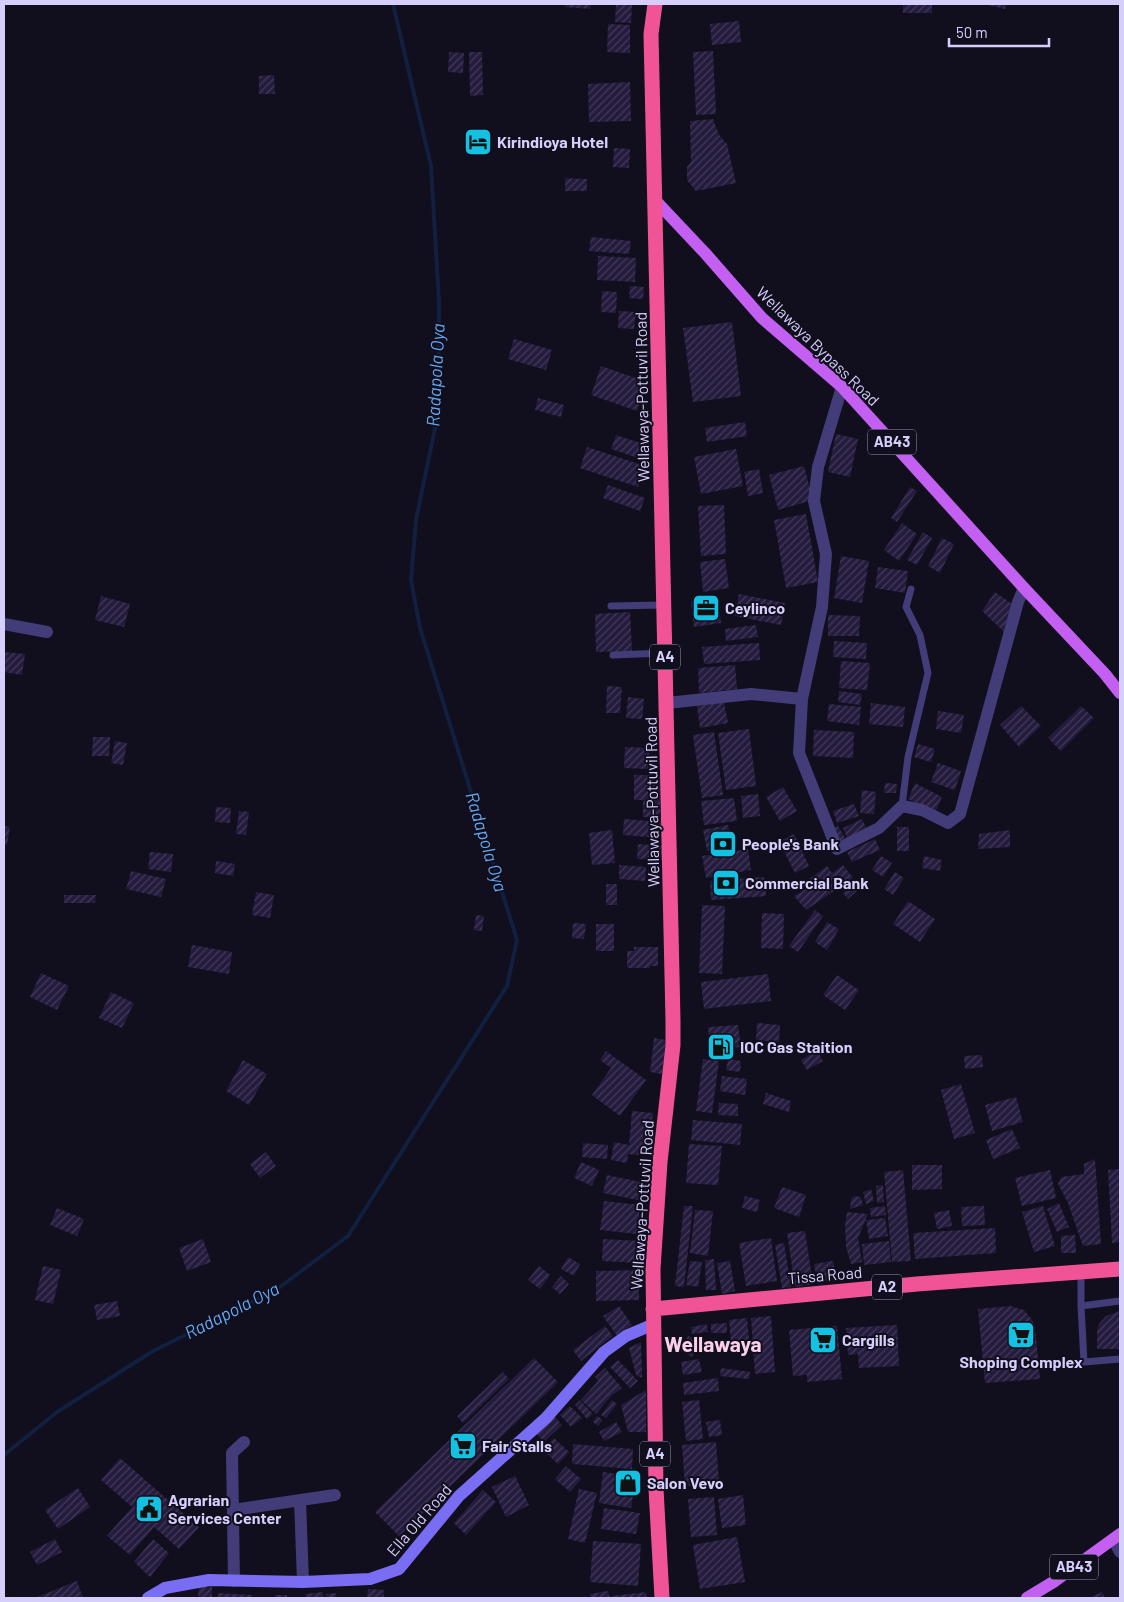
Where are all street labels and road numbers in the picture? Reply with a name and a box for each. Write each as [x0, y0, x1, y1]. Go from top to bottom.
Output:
street label: Wellawaya Bypass Road [753, 282, 884, 409]
street label: Wellawaya-Pottuvil Road [631, 312, 652, 482]
road number: AB43 [868, 430, 916, 454]
road number: A4 [650, 644, 680, 670]
street label: Wellawaya-Pottuvil Road [641, 717, 662, 887]
street label: Wellawaya-Pottuvil Road [626, 1119, 657, 1291]
street label: Tissa Road [787, 1262, 863, 1287]
road number: A2 [872, 1274, 902, 1300]
road number: A4 [640, 1442, 670, 1466]
street label: Ella Old Road [382, 1480, 455, 1560]
road number: AB43 [1050, 1554, 1098, 1580]

